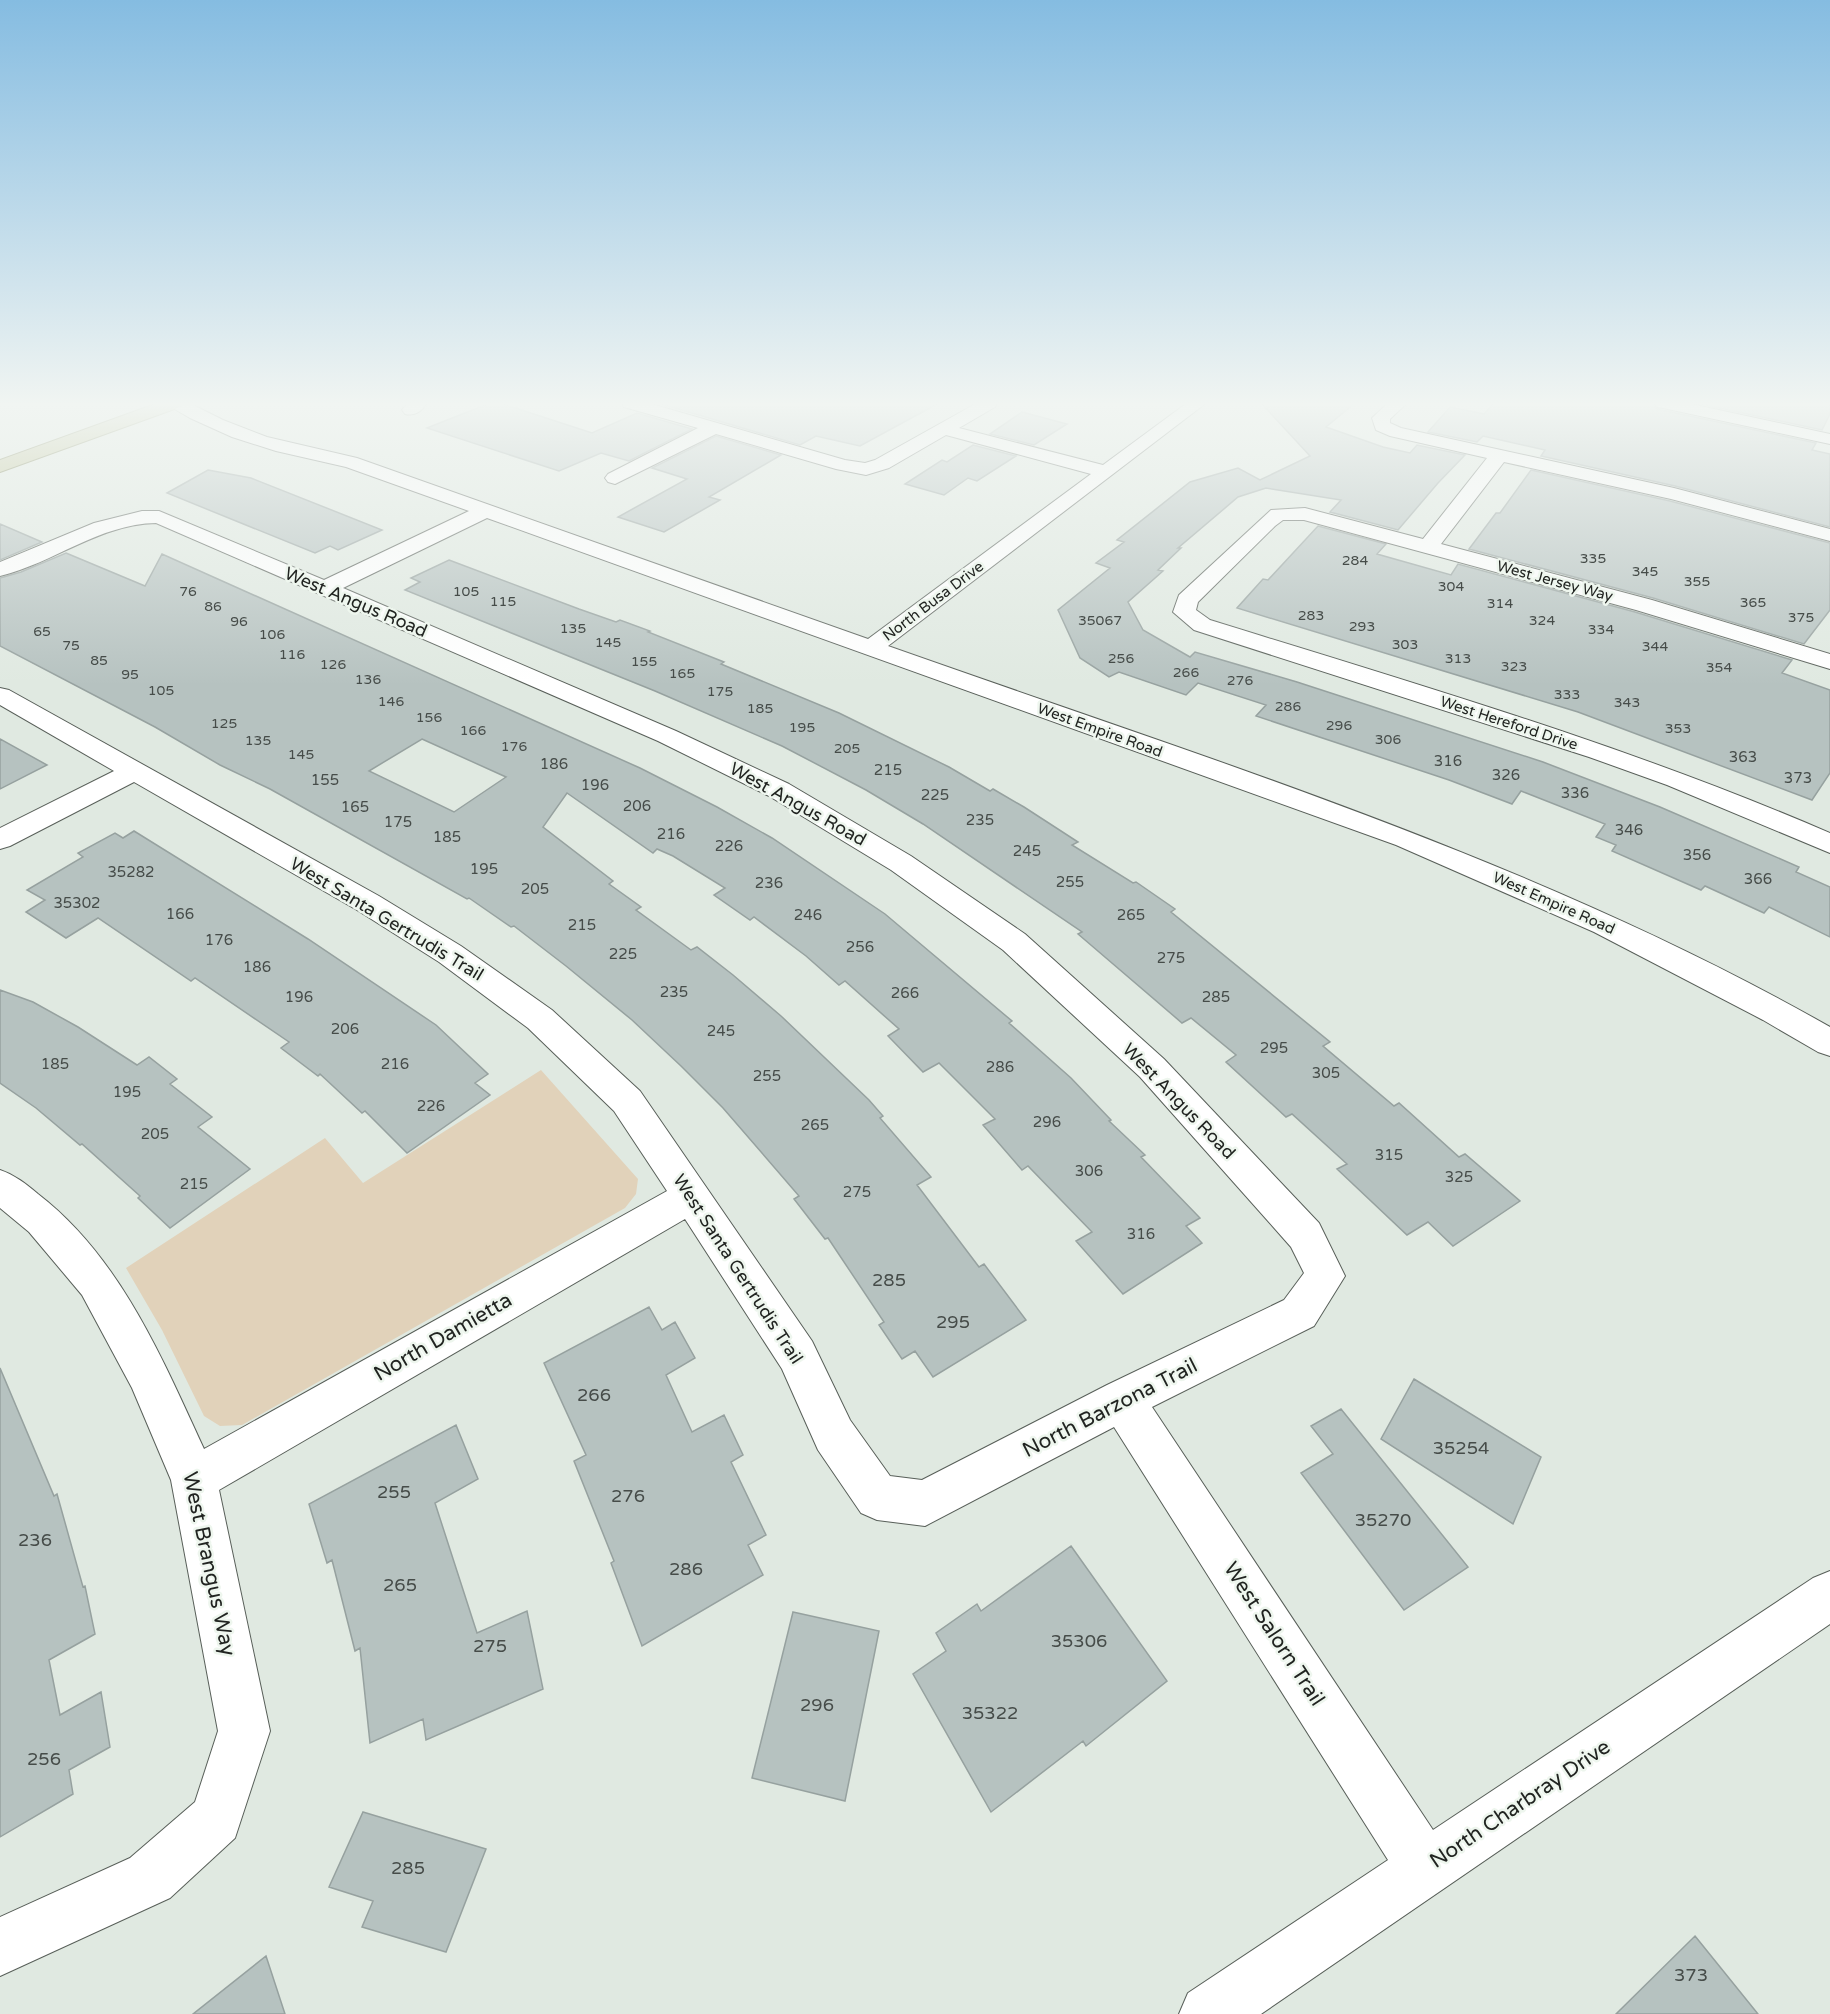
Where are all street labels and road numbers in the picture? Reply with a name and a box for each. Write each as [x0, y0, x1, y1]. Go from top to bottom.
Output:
street label: North Busa Drive [879, 557, 987, 645]
street label: West Jersey Way [1495, 557, 1615, 605]
street label: West Angus Road [281, 562, 431, 642]
street label: West Hereford Drive [1438, 692, 1580, 754]
street label: West Empire Road [1035, 699, 1165, 761]
street label: West Angus Road [726, 757, 870, 851]
street label: West Santa Gertrudis Trail [286, 852, 488, 986]
street label: West Empire Road [1490, 868, 1618, 938]
street label: West Angus Road [1118, 1038, 1240, 1164]
street label: West Santa Gertrudis Trail [668, 1170, 808, 1368]
street label: North Damietta [370, 1287, 516, 1387]
street label: North Barzona Trail [1018, 1353, 1202, 1463]
street label: West Brangus Way [177, 1470, 241, 1658]
street label: West Salorn Trail [1218, 1557, 1330, 1711]
street label: North Charbray Drive [1425, 1734, 1615, 1874]

